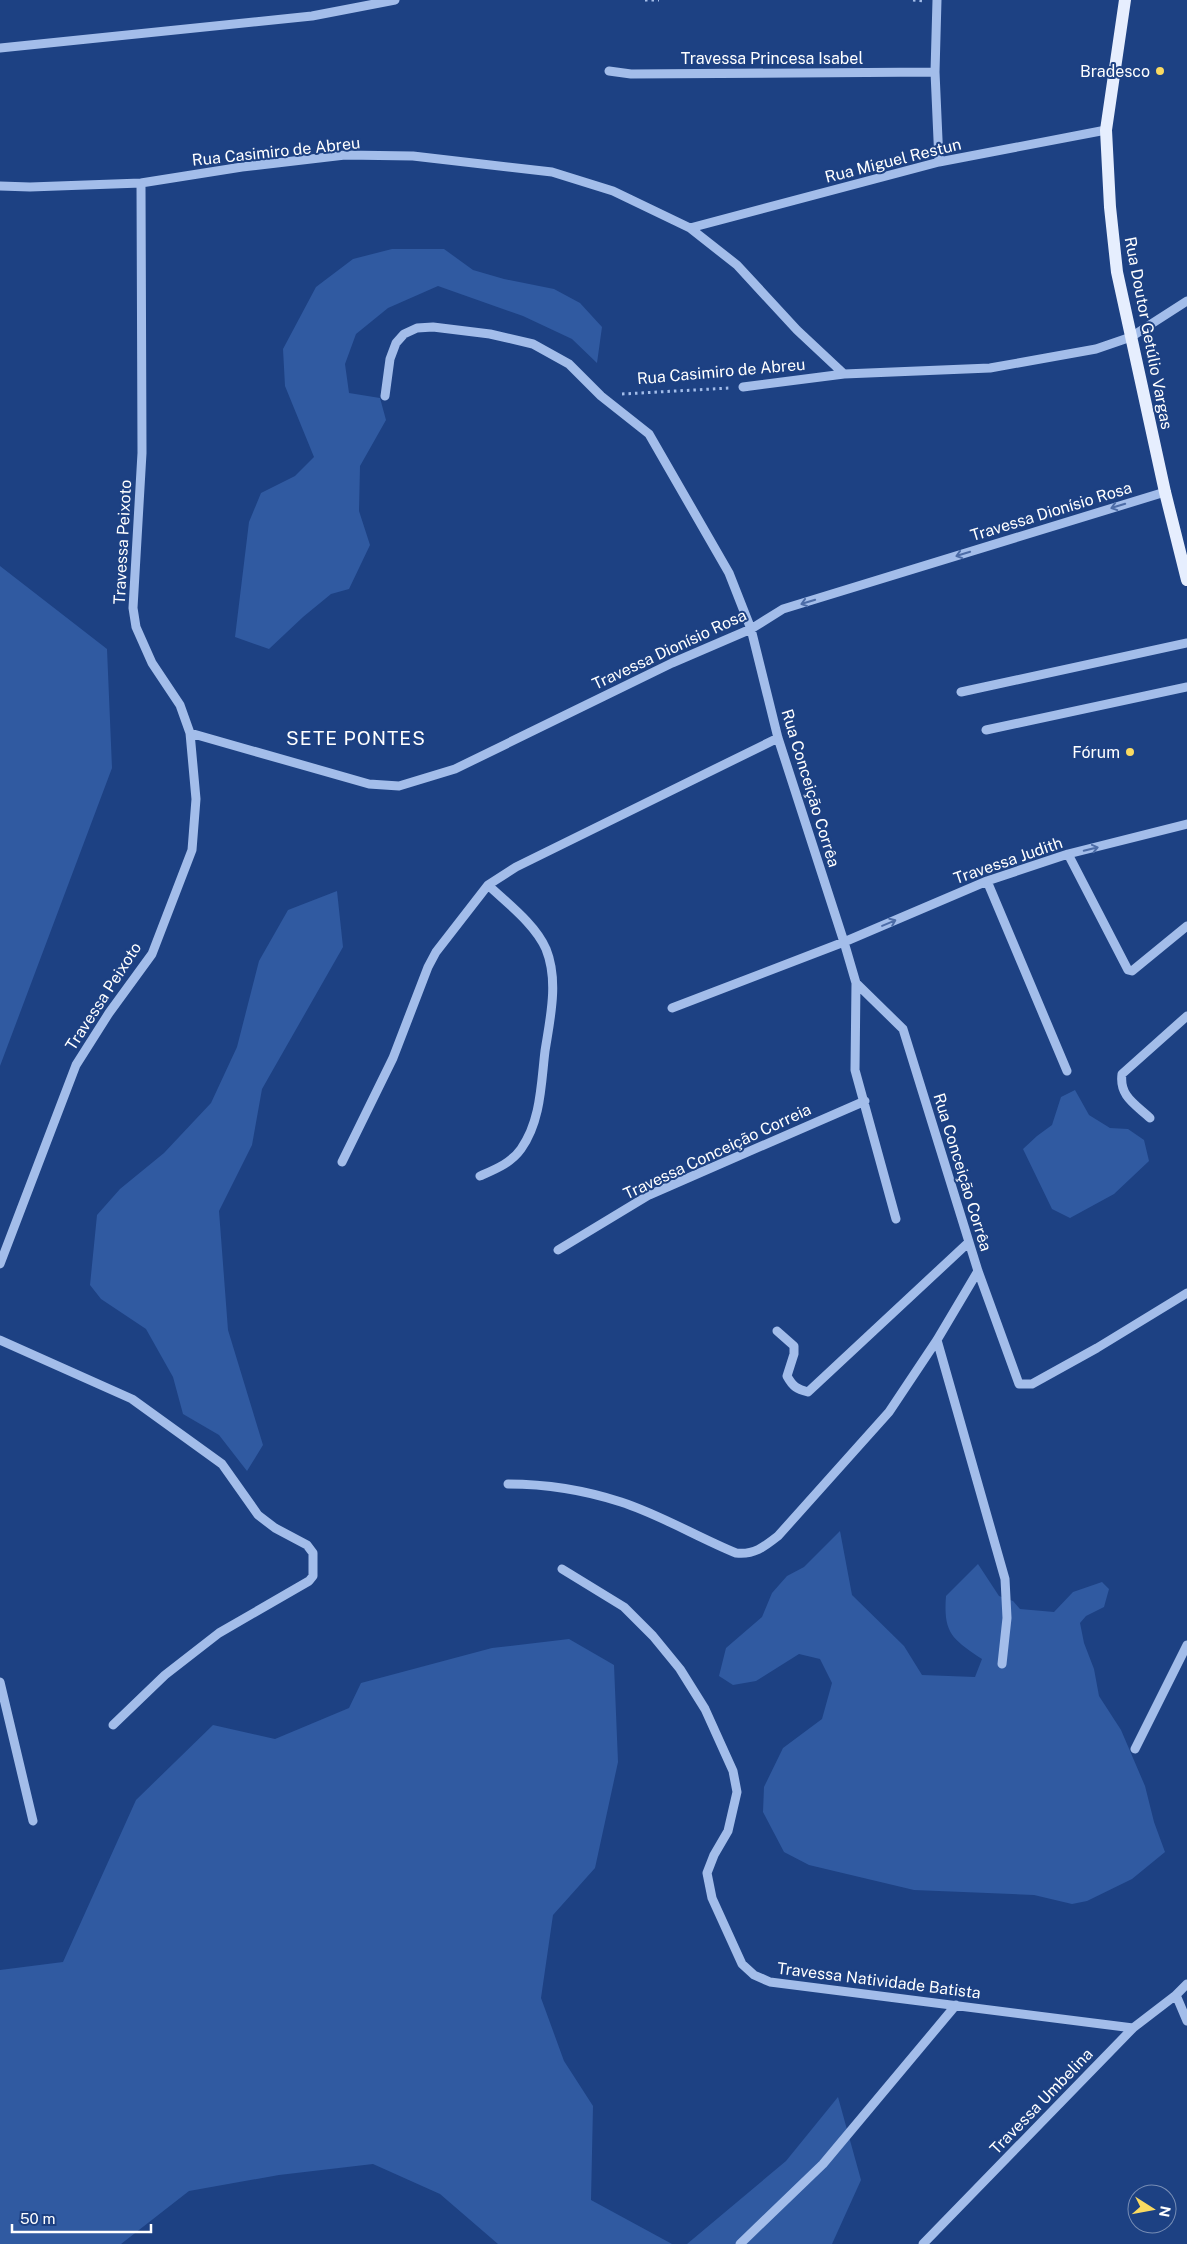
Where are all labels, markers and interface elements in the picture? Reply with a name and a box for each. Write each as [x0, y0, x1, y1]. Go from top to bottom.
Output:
street label: Travessa Princesa Isabel [681, 49, 863, 68]
place label: Bradesco [1080, 62, 1150, 81]
marker: Bradesco [1154, 65, 1166, 77]
street label: Rua Casimiro de Abreu [191, 133, 361, 170]
street label: Rua Miguel Restun [823, 134, 963, 187]
street label: Rua Doutor Getúlio Vargas [1120, 235, 1177, 431]
street label: Rua Casimiro de Abreu [636, 355, 806, 388]
street label: Travessa Dionísio Rosa [968, 478, 1134, 545]
street label: Travessa Peixoto [110, 479, 135, 605]
one-way arrow [1111, 502, 1127, 511]
one-way arrow [955, 549, 971, 559]
one-way arrow [800, 597, 816, 607]
street label: Travessa Dionísio Rosa [589, 605, 749, 694]
street label: Rua Conceição Corrêa [777, 707, 844, 869]
district label: SETE PONTES [286, 727, 426, 749]
place label: Fórum [1072, 743, 1120, 762]
marker: Fórum [1124, 746, 1136, 758]
street label: Travessa Judith [951, 833, 1065, 888]
one-way arrow [1082, 843, 1098, 853]
one-way arrow [881, 917, 896, 927]
street label: Travessa Peixoto [61, 939, 145, 1054]
street label: Rua Conceição Corrêa [929, 1091, 996, 1253]
street label: Travessa Conceição Correia [620, 1100, 814, 1203]
street label: Travessa Natividade Batista [776, 1959, 982, 2002]
street label: Travessa Umbelina [986, 2044, 1097, 2158]
north arrow [1127, 2184, 1177, 2234]
scale bar [12, 2202, 151, 2234]
text: N [1156, 2205, 1174, 2218]
text: 50 m [20, 2210, 55, 2227]

